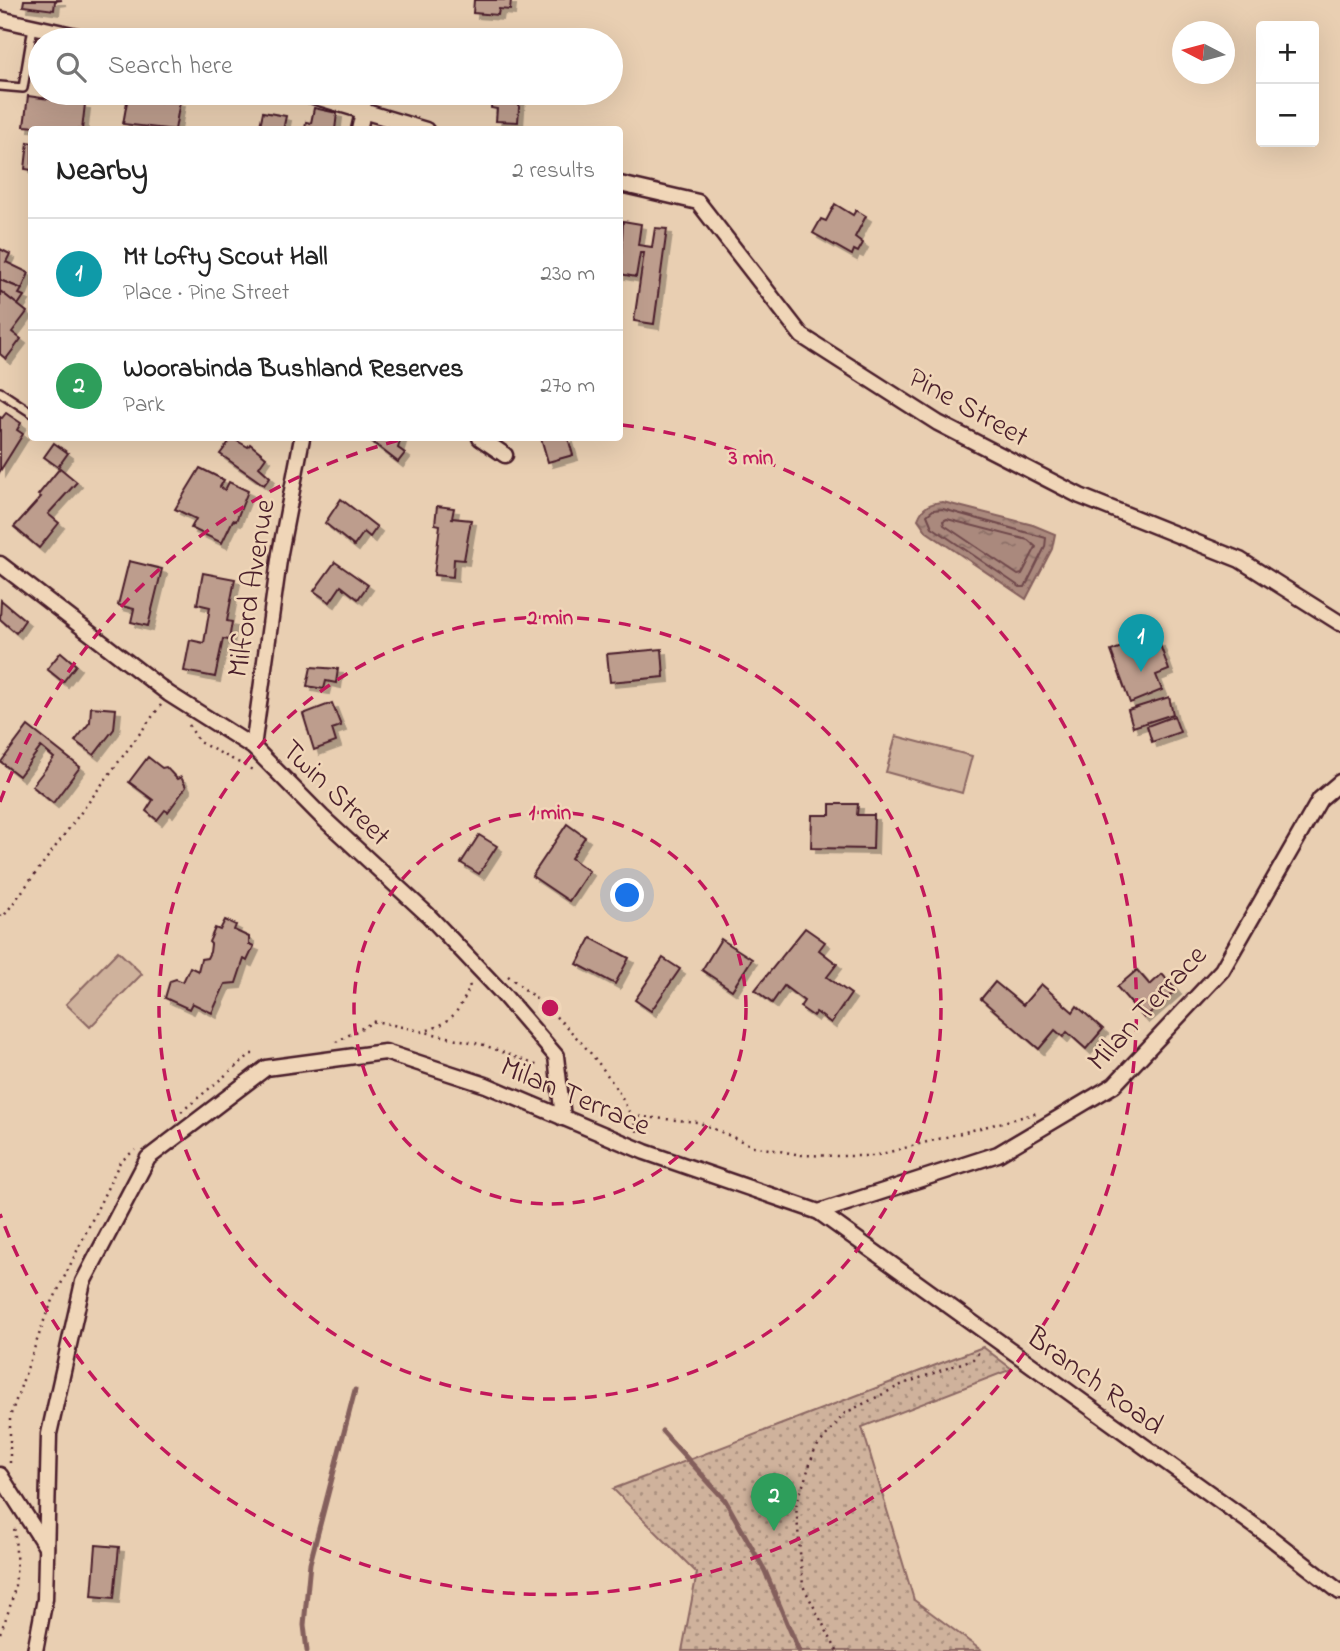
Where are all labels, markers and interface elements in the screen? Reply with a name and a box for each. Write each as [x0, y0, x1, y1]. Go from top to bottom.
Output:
north arrow [1172, 21, 1235, 84]
map controls [1256, 21, 1319, 147]
button: + [1256, 21, 1319, 84]
search box [28, 28, 623, 105]
icon: search [52, 48, 90, 86]
text: Search here [108, 48, 233, 86]
button: − [1256, 84, 1319, 147]
text: Nearby [56, 150, 148, 194]
text: 2 results [512, 155, 595, 188]
text: Mt Lofty Scout Hall [123, 239, 328, 277]
text: 1 [75, 258, 83, 291]
text: 230 m [541, 258, 595, 291]
text: Place · Pine Street [123, 277, 290, 310]
text: Woorabinda Bushland Reserves [123, 351, 464, 389]
street label: Pine Street [899, 357, 1036, 460]
text: 2 [73, 370, 85, 403]
text: 270 m [541, 370, 595, 403]
text: Park [123, 389, 165, 422]
text: 3 min [728, 444, 773, 474]
street label: Milford Avenue [217, 496, 289, 681]
text: 2 min [526, 604, 573, 634]
pin: 1 [1118, 614, 1164, 672]
street label: Twin Street [270, 730, 400, 858]
text: 1 min [529, 799, 571, 829]
your location [610, 878, 644, 912]
street label: Milan Terrace [1078, 935, 1219, 1082]
centre of rings [538, 996, 562, 1020]
street label: Milan Terrace [493, 1046, 657, 1149]
street label: Branch Road [1015, 1317, 1172, 1448]
pin: 2 [751, 1473, 797, 1531]

